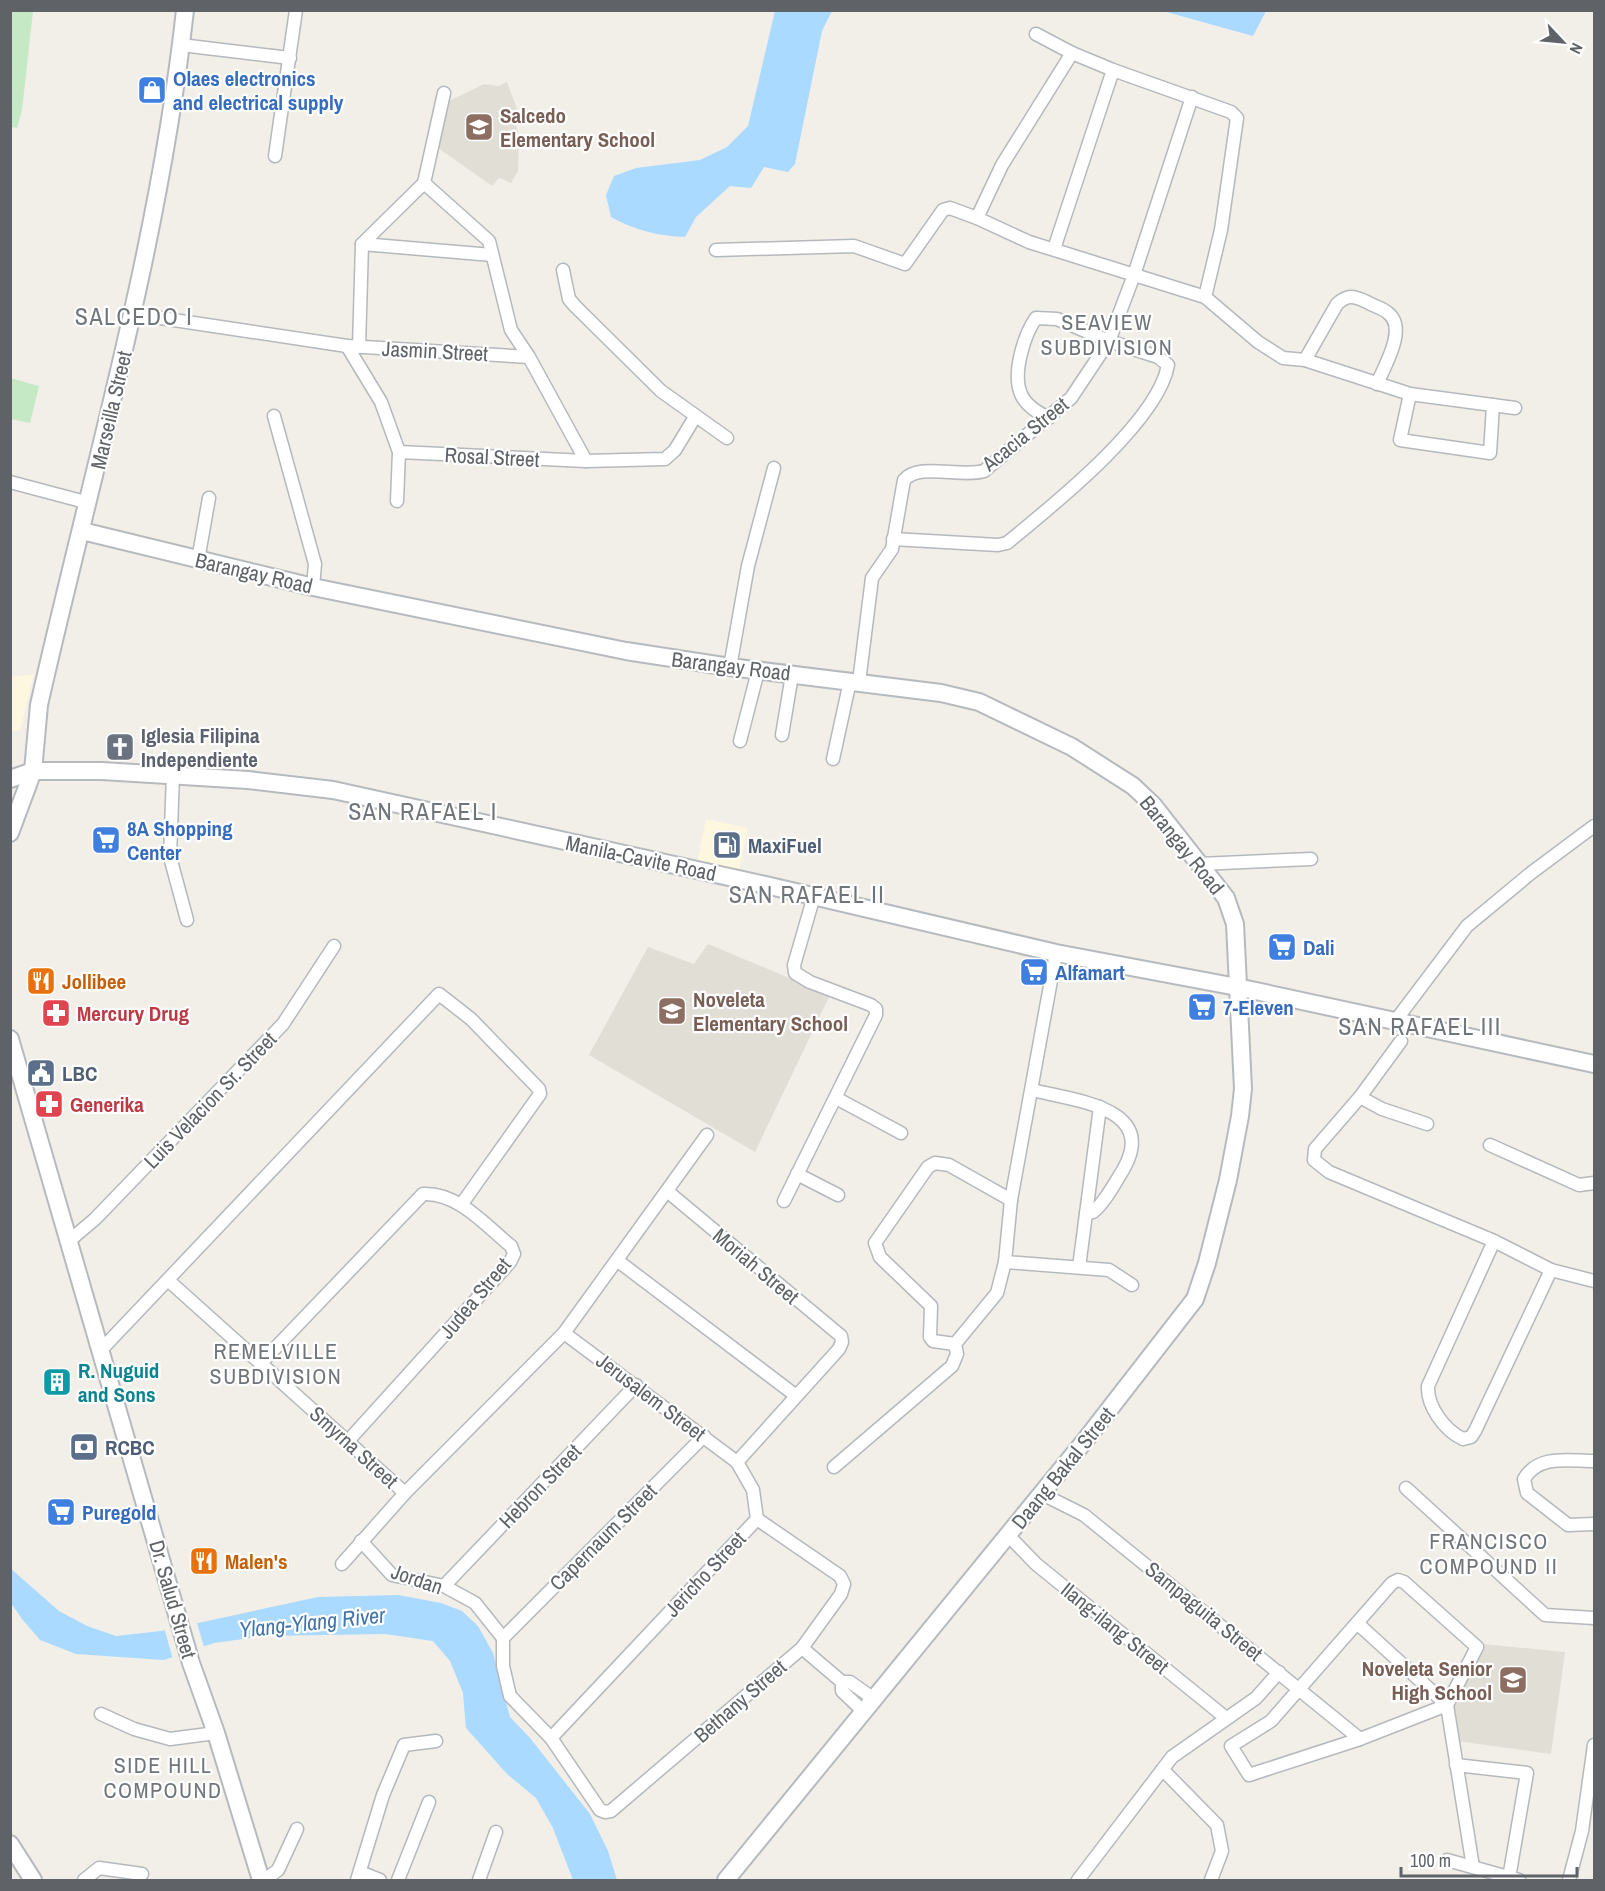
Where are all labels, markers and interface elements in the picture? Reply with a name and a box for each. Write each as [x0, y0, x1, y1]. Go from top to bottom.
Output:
north arrow [1533, 12, 1593, 72]
text: N [1565, 39, 1588, 58]
place label: Olaes electronics and electrical supply [173, 64, 344, 117]
shop icon: Olaes electronics and electrical supply [136, 74, 168, 106]
place label: Salcedo Elementary School [500, 101, 655, 154]
school or university icon: Salcedo Elementary School [463, 111, 495, 143]
district label: SALCEDO I [75, 300, 193, 332]
district label: SEAVIEW SUBDIVISION [1041, 307, 1173, 362]
street label: Jasmin Street [381, 334, 489, 368]
street label: Marseilla Street [83, 348, 139, 472]
street label: Acacia Street [975, 390, 1074, 478]
street label: Rosal Street [444, 440, 540, 474]
street label: Barangay Road [192, 545, 316, 601]
street label: Barangay Road [670, 644, 792, 688]
place label: Iglesia Filipina Independiente [141, 721, 260, 774]
church icon: Iglesia Filipina Independiente [104, 731, 136, 763]
street label: Barangay Road [1133, 789, 1231, 901]
district label: SAN RAFAEL I [348, 795, 498, 827]
place label: 8A Shopping Center [127, 814, 233, 867]
supermarket icon: 8A Shopping Center [90, 824, 122, 856]
street label: Manila-Cavite Road [563, 828, 719, 888]
fuel station icon: MaxiFuel [711, 829, 743, 861]
place label: MaxiFuel [748, 831, 822, 860]
district label: SAN RAFAEL II [729, 878, 885, 910]
supermarket icon: Dali [1266, 931, 1298, 963]
place label: Dali [1303, 933, 1335, 962]
supermarket icon: Alfamart [1018, 956, 1050, 988]
place label: Alfamart [1055, 958, 1125, 987]
restaurant icon: Jollibee [25, 965, 57, 997]
place label: Jollibee [62, 967, 126, 996]
place label: Noveleta Elementary School [693, 985, 848, 1038]
supermarket icon: 7-Eleven [1186, 991, 1218, 1023]
place label: 7-Eleven [1223, 993, 1294, 1022]
school or university icon: Noveleta Elementary School [656, 995, 688, 1027]
pharmacy icon: Mercury Drug [40, 997, 72, 1029]
place label: Mercury Drug [77, 999, 189, 1028]
district label: SAN RAFAEL III [1338, 1010, 1502, 1042]
street label: Luis Velacion Sr. Street [137, 1025, 283, 1175]
public building icon: LBC [25, 1057, 57, 1089]
place label: LBC [62, 1059, 97, 1088]
pharmacy icon: Generika [33, 1088, 65, 1120]
place label: Generika [70, 1090, 144, 1119]
street label: Moriah Street [707, 1221, 805, 1311]
street label: Judea Street [433, 1251, 518, 1345]
district label: REMELVILLE SUBDIVISION [210, 1336, 342, 1391]
street label: Jerusalem Street [590, 1346, 712, 1448]
place label: R. Nuguid and Sons [78, 1356, 159, 1409]
building icon: R. Nuguid and Sons [41, 1366, 73, 1398]
street label: Smyrna Street [303, 1399, 405, 1495]
street label: Daang Bakal Street [1005, 1401, 1121, 1535]
bank icon: RCBC [68, 1431, 100, 1463]
place label: RCBC [105, 1433, 155, 1462]
street label: Hebron Street [492, 1437, 588, 1535]
street label: Capernaum Street [543, 1477, 663, 1597]
supermarket icon: Puregold [45, 1496, 77, 1528]
place label: Puregold [82, 1498, 157, 1527]
street label: Jericho Street [658, 1525, 752, 1623]
district label: FRANCISCO COMPOUND II [1420, 1526, 1558, 1581]
street label: Dr. Salud Street [142, 1537, 204, 1662]
restaurant icon: Malen's [188, 1545, 220, 1577]
place label: Malen's [225, 1547, 287, 1576]
street label: Sampaguita Street [1139, 1555, 1269, 1668]
street label: Jordan [387, 1557, 447, 1601]
street label: Ilang-ilang Street [1055, 1575, 1175, 1681]
water label: Ylang-Ylang River [238, 1599, 387, 1645]
street label: Bethany Street [687, 1653, 793, 1749]
place label: Noveleta Senior High School [1362, 1654, 1492, 1707]
school or university icon: Noveleta Senior High School [1497, 1664, 1529, 1696]
district label: SIDE HILL COMPOUND [103, 1750, 223, 1805]
scale bar [1401, 1840, 1576, 1878]
text: 100 m [1410, 1848, 1451, 1873]

